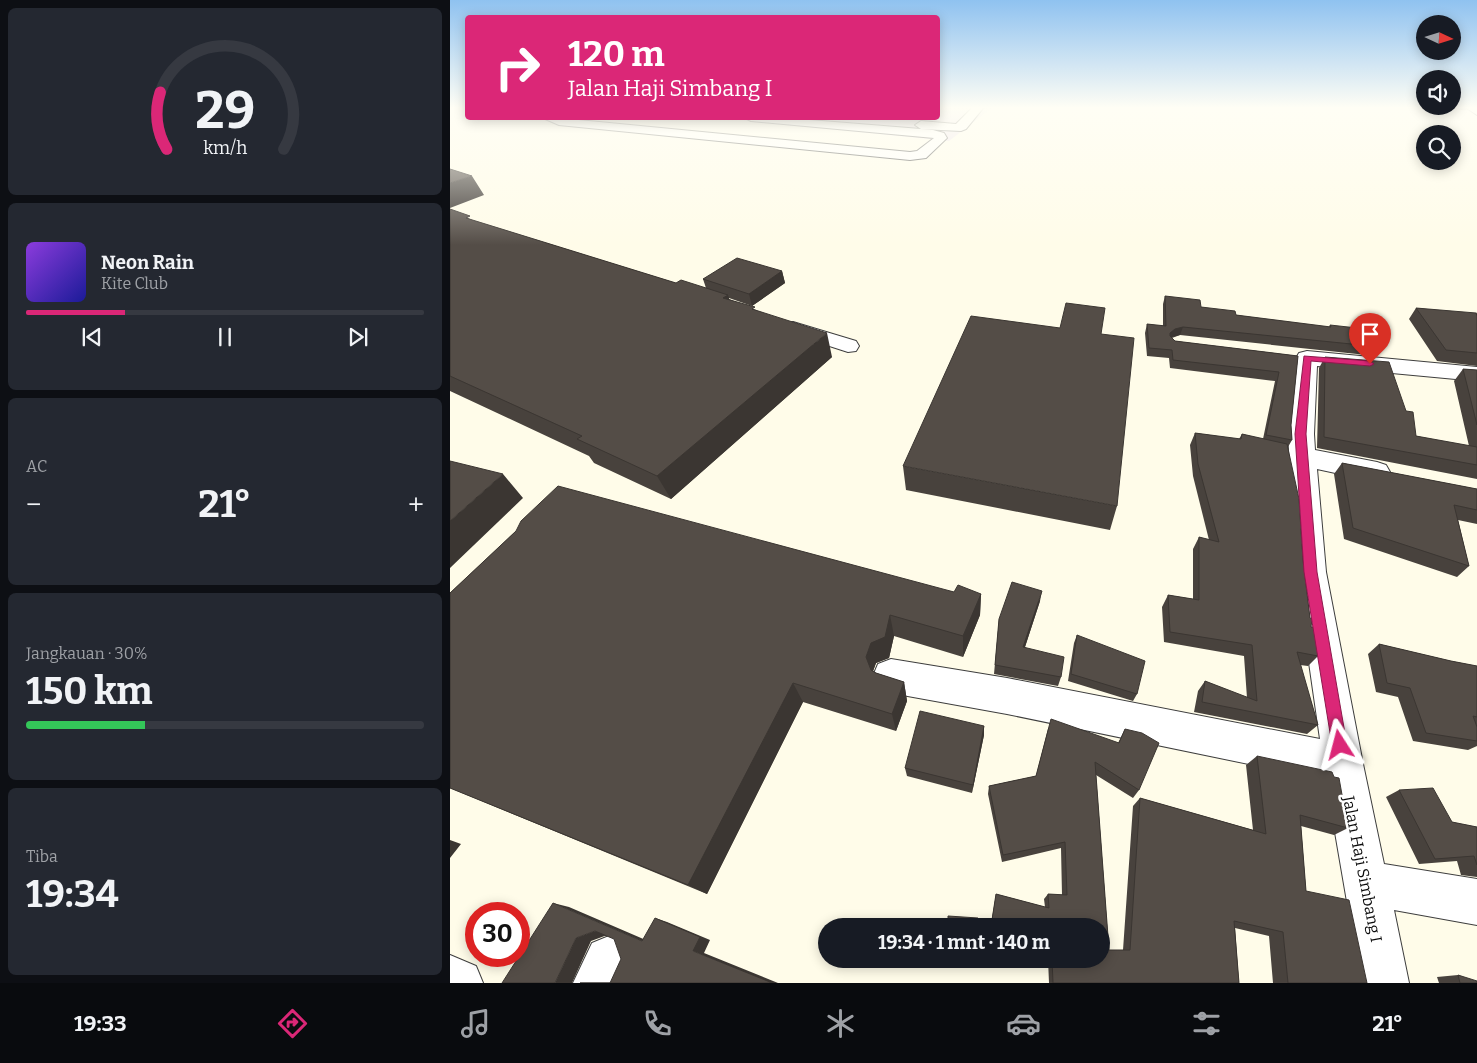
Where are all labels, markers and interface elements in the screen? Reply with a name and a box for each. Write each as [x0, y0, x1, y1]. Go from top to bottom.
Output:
north arrow [1416, 15, 1461, 60]
map controls [1416, 15, 1461, 170]
text: 120 m [568, 33, 665, 75]
icon: right [485, 35, 550, 100]
button: sound [1416, 70, 1461, 115]
text: Jalan Haji Simbang I [568, 75, 773, 102]
text: 29 [195, 79, 255, 142]
button: search [1416, 125, 1461, 170]
text: km/h [203, 137, 247, 159]
text: Neon Rain [101, 251, 194, 274]
text: Kite Club [101, 274, 168, 293]
pin [1349, 313, 1391, 364]
icon: arrive [1356, 320, 1384, 348]
icon: previous [78, 323, 106, 351]
icon: pause [211, 323, 239, 351]
icon: next [344, 323, 372, 351]
text: AC [26, 457, 47, 476]
text: 21° [198, 481, 251, 527]
text: − [26, 488, 41, 521]
text: + [408, 488, 424, 521]
text: Jangkauan · 30% [26, 644, 147, 663]
text: 150 km [26, 668, 153, 714]
position arrow [1313, 718, 1365, 770]
street label: Jalan Haji Simbang I [1339, 793, 1386, 944]
text: Tiba [26, 847, 58, 866]
text: 19:34 [26, 871, 119, 917]
speed limit sign: 30 [465, 902, 530, 967]
text: 19:34 · 1 mnt · 140 m [878, 931, 1050, 954]
icon: directions [275, 1006, 310, 1041]
icon: music [458, 1006, 493, 1041]
icon: phone [640, 1006, 675, 1041]
icon: climate [823, 1006, 858, 1041]
icon: car [1006, 1006, 1041, 1041]
icon: filters [1189, 1006, 1224, 1041]
text: 19:33 [74, 1010, 127, 1037]
text: 21° [1372, 1010, 1403, 1037]

